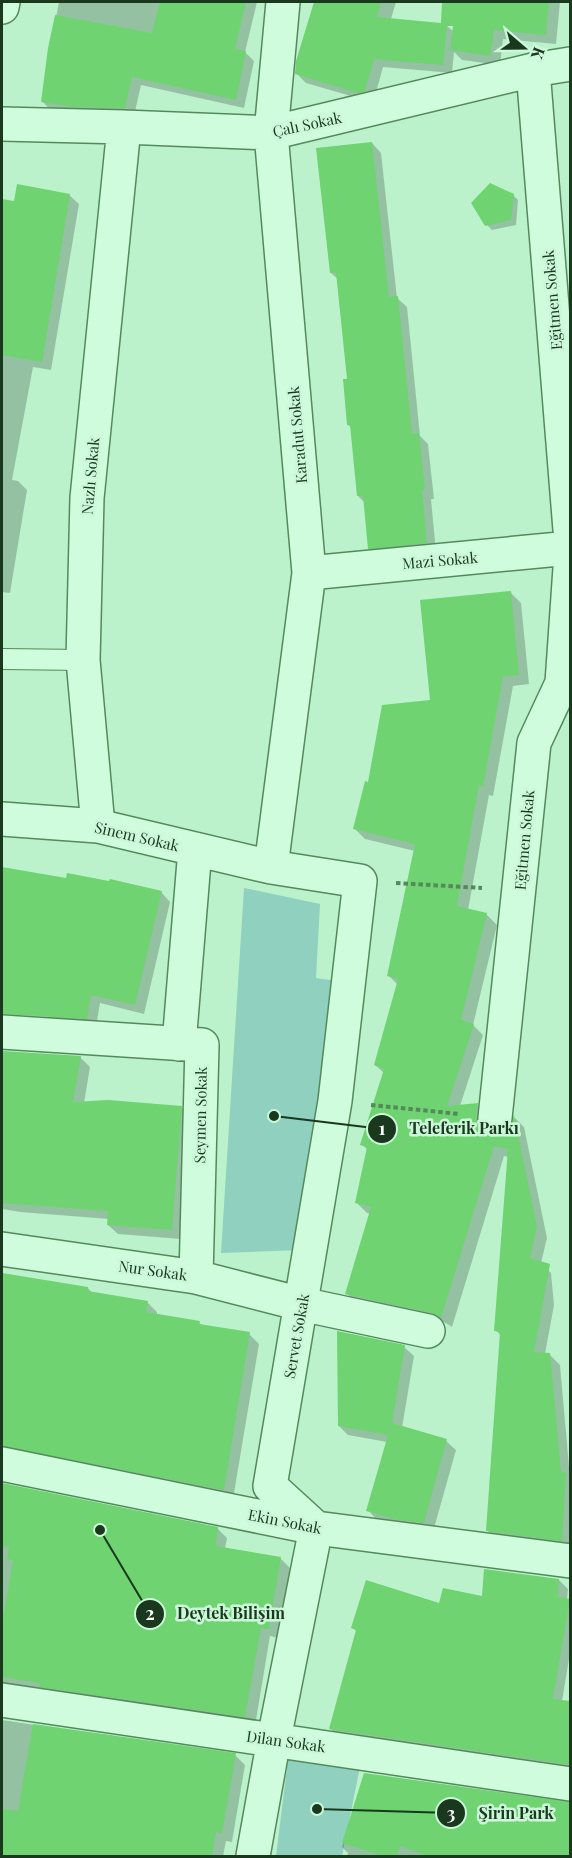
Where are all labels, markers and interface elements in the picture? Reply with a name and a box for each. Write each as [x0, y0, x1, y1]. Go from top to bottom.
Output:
north arrow [494, 18, 554, 78]
text: K [527, 44, 550, 63]
street label: Çalı Sokak [271, 107, 344, 141]
street label: Eğitmen Sokak [538, 248, 566, 351]
street label: Karadut Sokak [283, 385, 311, 485]
street label: Nazlı Sokak [77, 436, 103, 515]
street label: Mazi Sokak [401, 547, 479, 573]
street label: Eğitmen Sokak [510, 788, 538, 891]
street label: Sinem Sokak [93, 817, 182, 856]
street label: Seymen Sokak [189, 1066, 211, 1164]
callout: Teleferik Parkı [367, 1112, 530, 1146]
text: 1 [379, 1116, 386, 1140]
text: Teleferik Parkı [409, 1117, 519, 1138]
street label: Nur Sokak [117, 1255, 189, 1285]
street label: Servet Sokak [279, 1291, 313, 1380]
street label: Ekin Sokak [247, 1504, 324, 1538]
callout: Deytek Bilişim [135, 1597, 297, 1631]
text: 2 [145, 1601, 155, 1625]
text: Deytek Bilişim [177, 1602, 285, 1623]
street label: Dilan Sokak [245, 1726, 328, 1757]
callout: Şirin Park [436, 1796, 566, 1830]
text: 3 [447, 1801, 456, 1825]
text: Şirin Park [478, 1802, 554, 1823]

